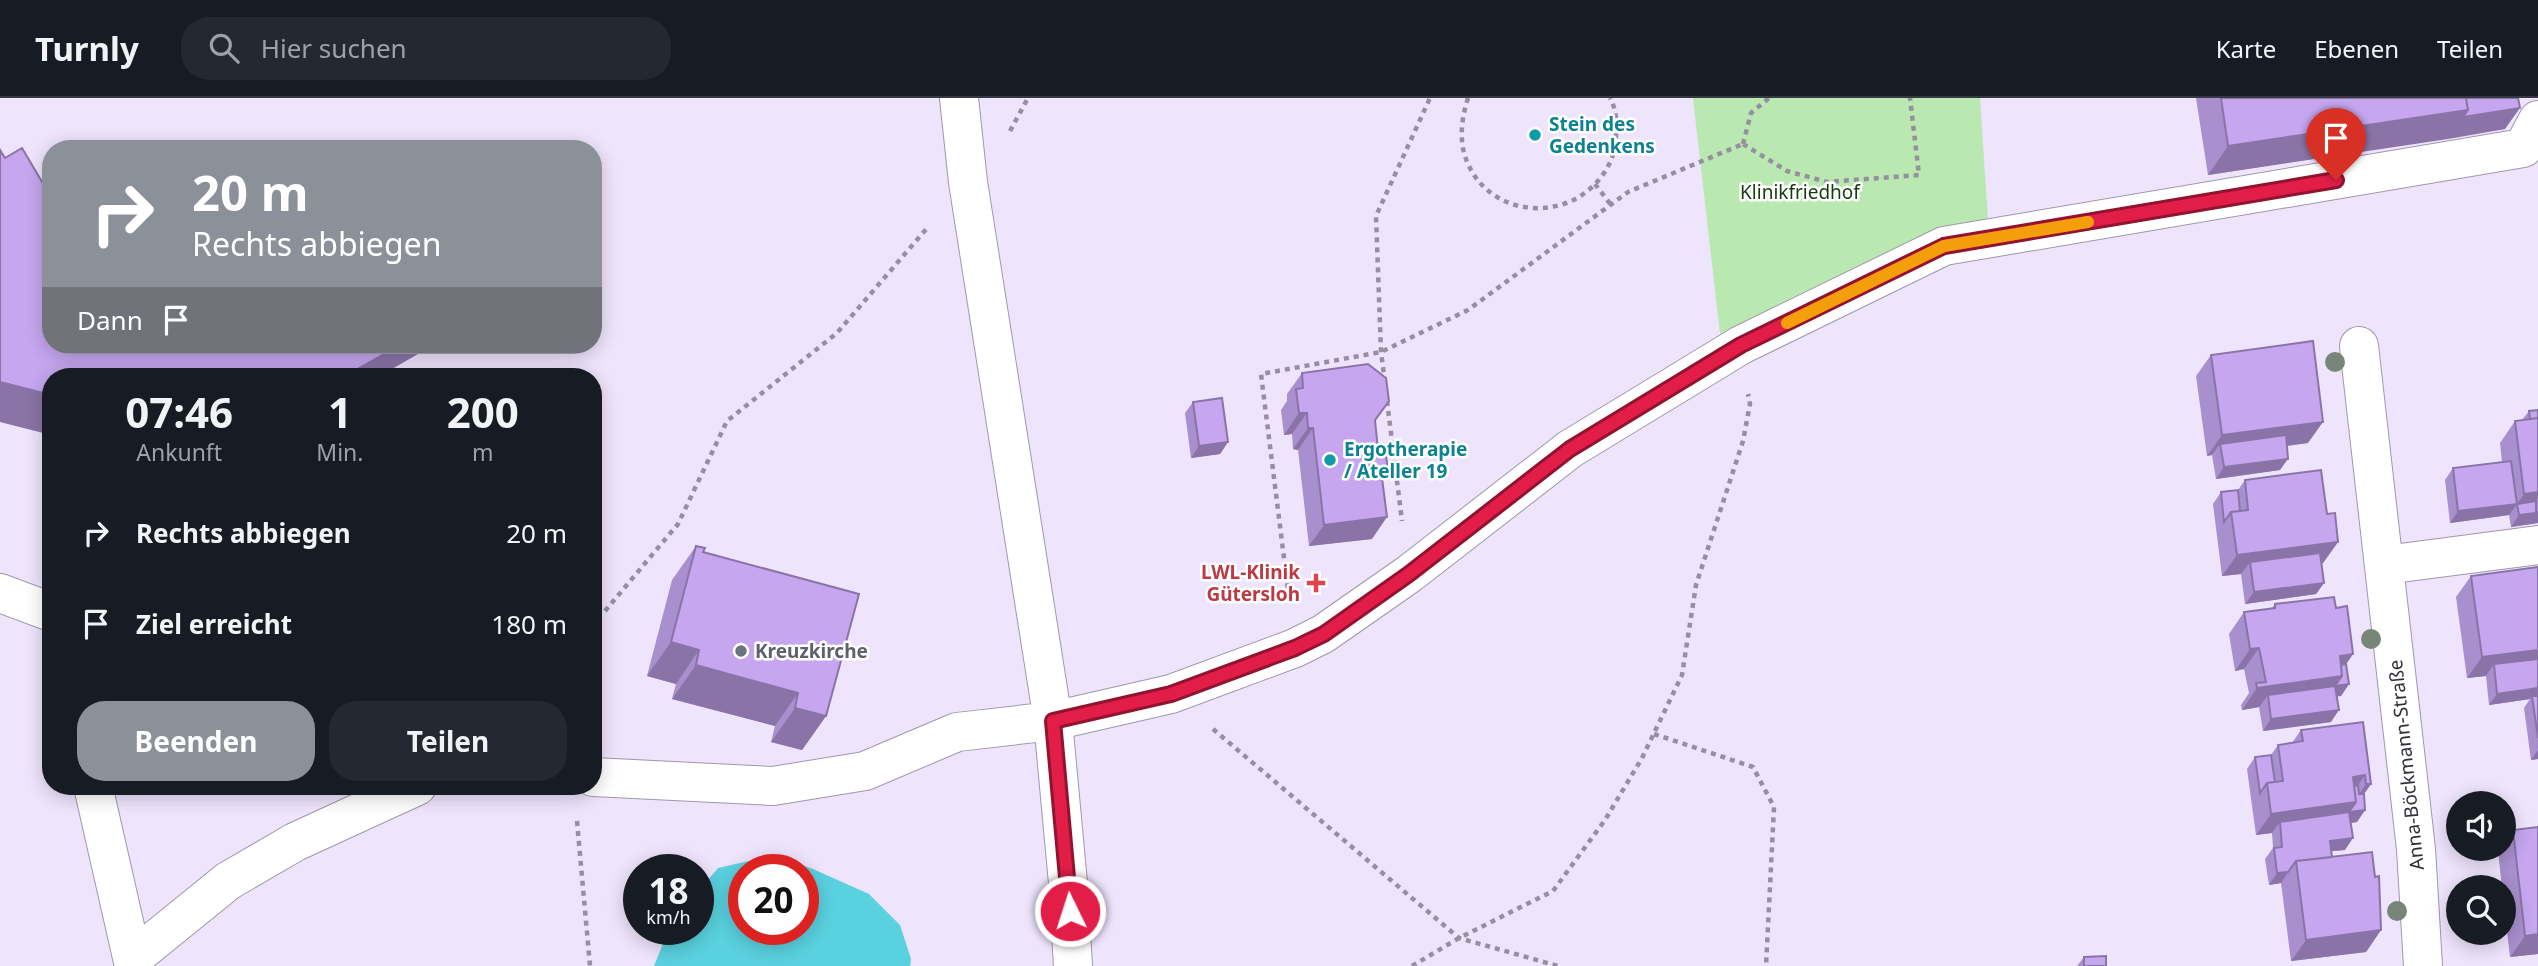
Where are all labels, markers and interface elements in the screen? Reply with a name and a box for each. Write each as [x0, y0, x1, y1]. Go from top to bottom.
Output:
search box [181, 17, 671, 80]
text: Turnly [35, 26, 139, 71]
icon: search [205, 29, 243, 67]
text: Hier suchen [261, 30, 407, 66]
text: Karte [2216, 32, 2276, 65]
text: Ebenen [2314, 32, 2399, 65]
text: Teilen [2437, 32, 2503, 65]
pin [2306, 108, 2366, 180]
place label: Stein des Gedenkens [1549, 111, 1655, 159]
icon: arrive [2317, 119, 2355, 157]
marker: Stein des Gedenkens [1527, 127, 1543, 143]
text: 20 m [192, 159, 309, 225]
icon: right [77, 168, 168, 259]
park label: Klinikfriedhof [1740, 179, 1861, 205]
text: Rechts abbiegen [192, 222, 441, 265]
icon: arrive [157, 301, 195, 339]
text: Dann [77, 302, 143, 338]
text: 07:46 [125, 383, 233, 440]
text: 1 [328, 383, 352, 440]
text: 200 [447, 383, 519, 440]
text: Ankunft [136, 436, 222, 468]
text: Min. [316, 436, 364, 468]
text: m [472, 436, 494, 468]
place label: Ergotherapie / Ateller 19 [1344, 436, 1467, 484]
marker: Ergotherapie / Ateller 19 [1322, 452, 1338, 468]
icon: right [77, 514, 115, 552]
text: Rechts abbiegen [136, 515, 351, 551]
text: 20 m [506, 515, 567, 551]
place label: LWL-Klinik Gütersloh [1201, 559, 1300, 607]
marker: LWL-Klinik Gütersloh [1306, 573, 1326, 593]
icon: arrive [77, 605, 115, 643]
text: Ziel erreicht [136, 606, 292, 642]
text: 180 m [491, 606, 567, 642]
place label: Kreuzkirche [755, 638, 868, 664]
marker: Kreuzkirche [733, 643, 749, 659]
street label: Anna-Böckmann-Straße [2382, 658, 2430, 872]
button: Beenden [77, 701, 315, 781]
button: Teilen [329, 701, 567, 781]
map controls [2446, 791, 2516, 945]
button: sound [2446, 791, 2516, 861]
speed limit sign: 20 [728, 854, 819, 945]
text: 18 [648, 867, 689, 914]
position arrow [1033, 874, 1107, 948]
button: search [2446, 875, 2516, 945]
text: km/h [646, 905, 691, 929]

